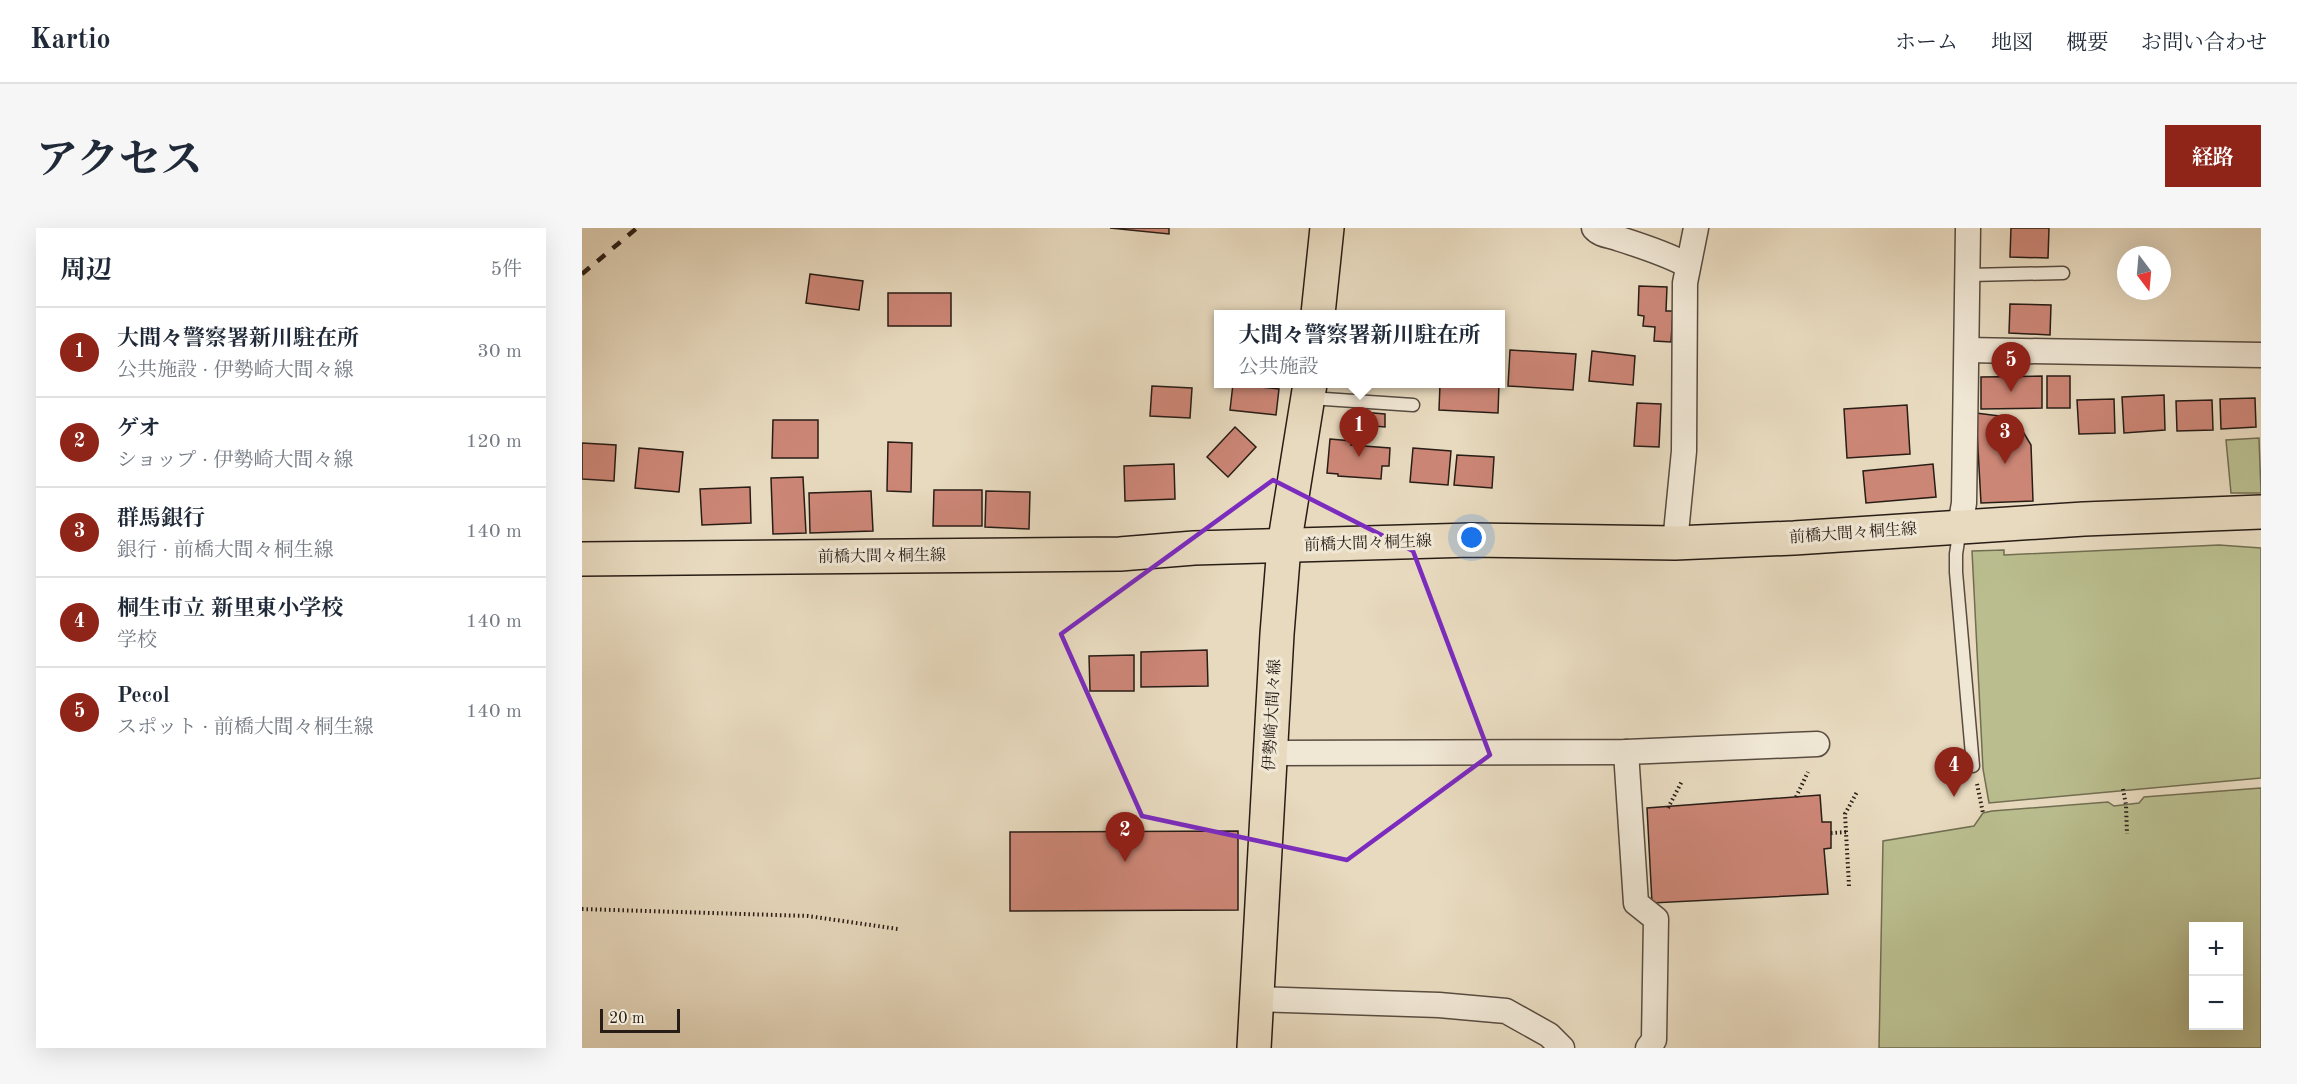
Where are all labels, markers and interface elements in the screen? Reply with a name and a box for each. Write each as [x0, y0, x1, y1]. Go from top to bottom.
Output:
text: Kartio [30, 27, 111, 55]
text: ホーム [1895, 33, 1958, 54]
text: 地図 [1991, 33, 2033, 54]
text: 概要 [2066, 33, 2108, 54]
text: お問い合わせ [2141, 33, 2267, 54]
button: 経路 [2165, 125, 2261, 187]
text: アクセス [36, 141, 203, 183]
north arrow [2117, 246, 2171, 300]
text: 周辺 [60, 258, 112, 284]
text: 5件 [490, 260, 522, 280]
popup [1214, 310, 1505, 388]
text: 大間々警察署新川駐在所 [1238, 325, 1481, 347]
text: 大間々警察署新川駐在所 [117, 328, 359, 350]
text: 1 [74, 342, 85, 362]
text: 30 m [477, 342, 522, 362]
pin: 5 [1992, 342, 2030, 392]
text: 公共施設 [1238, 358, 1318, 378]
text: 公共施設 · 伊勢崎大間々線 [117, 361, 354, 381]
pin: 1 [1340, 408, 1378, 457]
pin: 3 [1986, 414, 2024, 464]
text: ゲオ [117, 418, 161, 440]
text: 2 [74, 432, 85, 452]
text: 120 m [466, 432, 522, 452]
text: ショップ · 伊勢崎大間々線 [117, 451, 353, 471]
text: 群馬銀行 [117, 508, 205, 530]
street label: 前橋大間々桐生線 [1788, 520, 1917, 546]
text: 3 [74, 522, 85, 542]
text: 140 m [466, 522, 522, 542]
your location [1457, 523, 1486, 552]
street label: 前橋大間々桐生線 [1304, 532, 1432, 554]
text: 銀行 · 前橋大間々桐生線 [117, 541, 334, 561]
street label: 前橋大間々桐生線 [818, 546, 946, 566]
text: 桐生市立 新里東小学校 [117, 598, 343, 620]
text: 4 [74, 612, 85, 632]
text: 140 m [466, 612, 522, 632]
text: 学校 [117, 631, 157, 651]
street label: 伊勢崎大間々線 [1260, 659, 1284, 771]
text: Pecol [117, 685, 170, 707]
text: 5 [74, 702, 85, 722]
text: 140 m [466, 702, 522, 722]
text: スポット · 前橋大間々桐生線 [117, 718, 374, 738]
pin: 4 [1934, 748, 1974, 797]
pin: 2 [1106, 812, 1144, 862]
map controls [2189, 922, 2243, 1030]
button: + [2189, 922, 2243, 976]
button: − [2189, 976, 2243, 1030]
scale bar [600, 1006, 680, 1034]
text: 20 m [609, 1011, 645, 1027]

